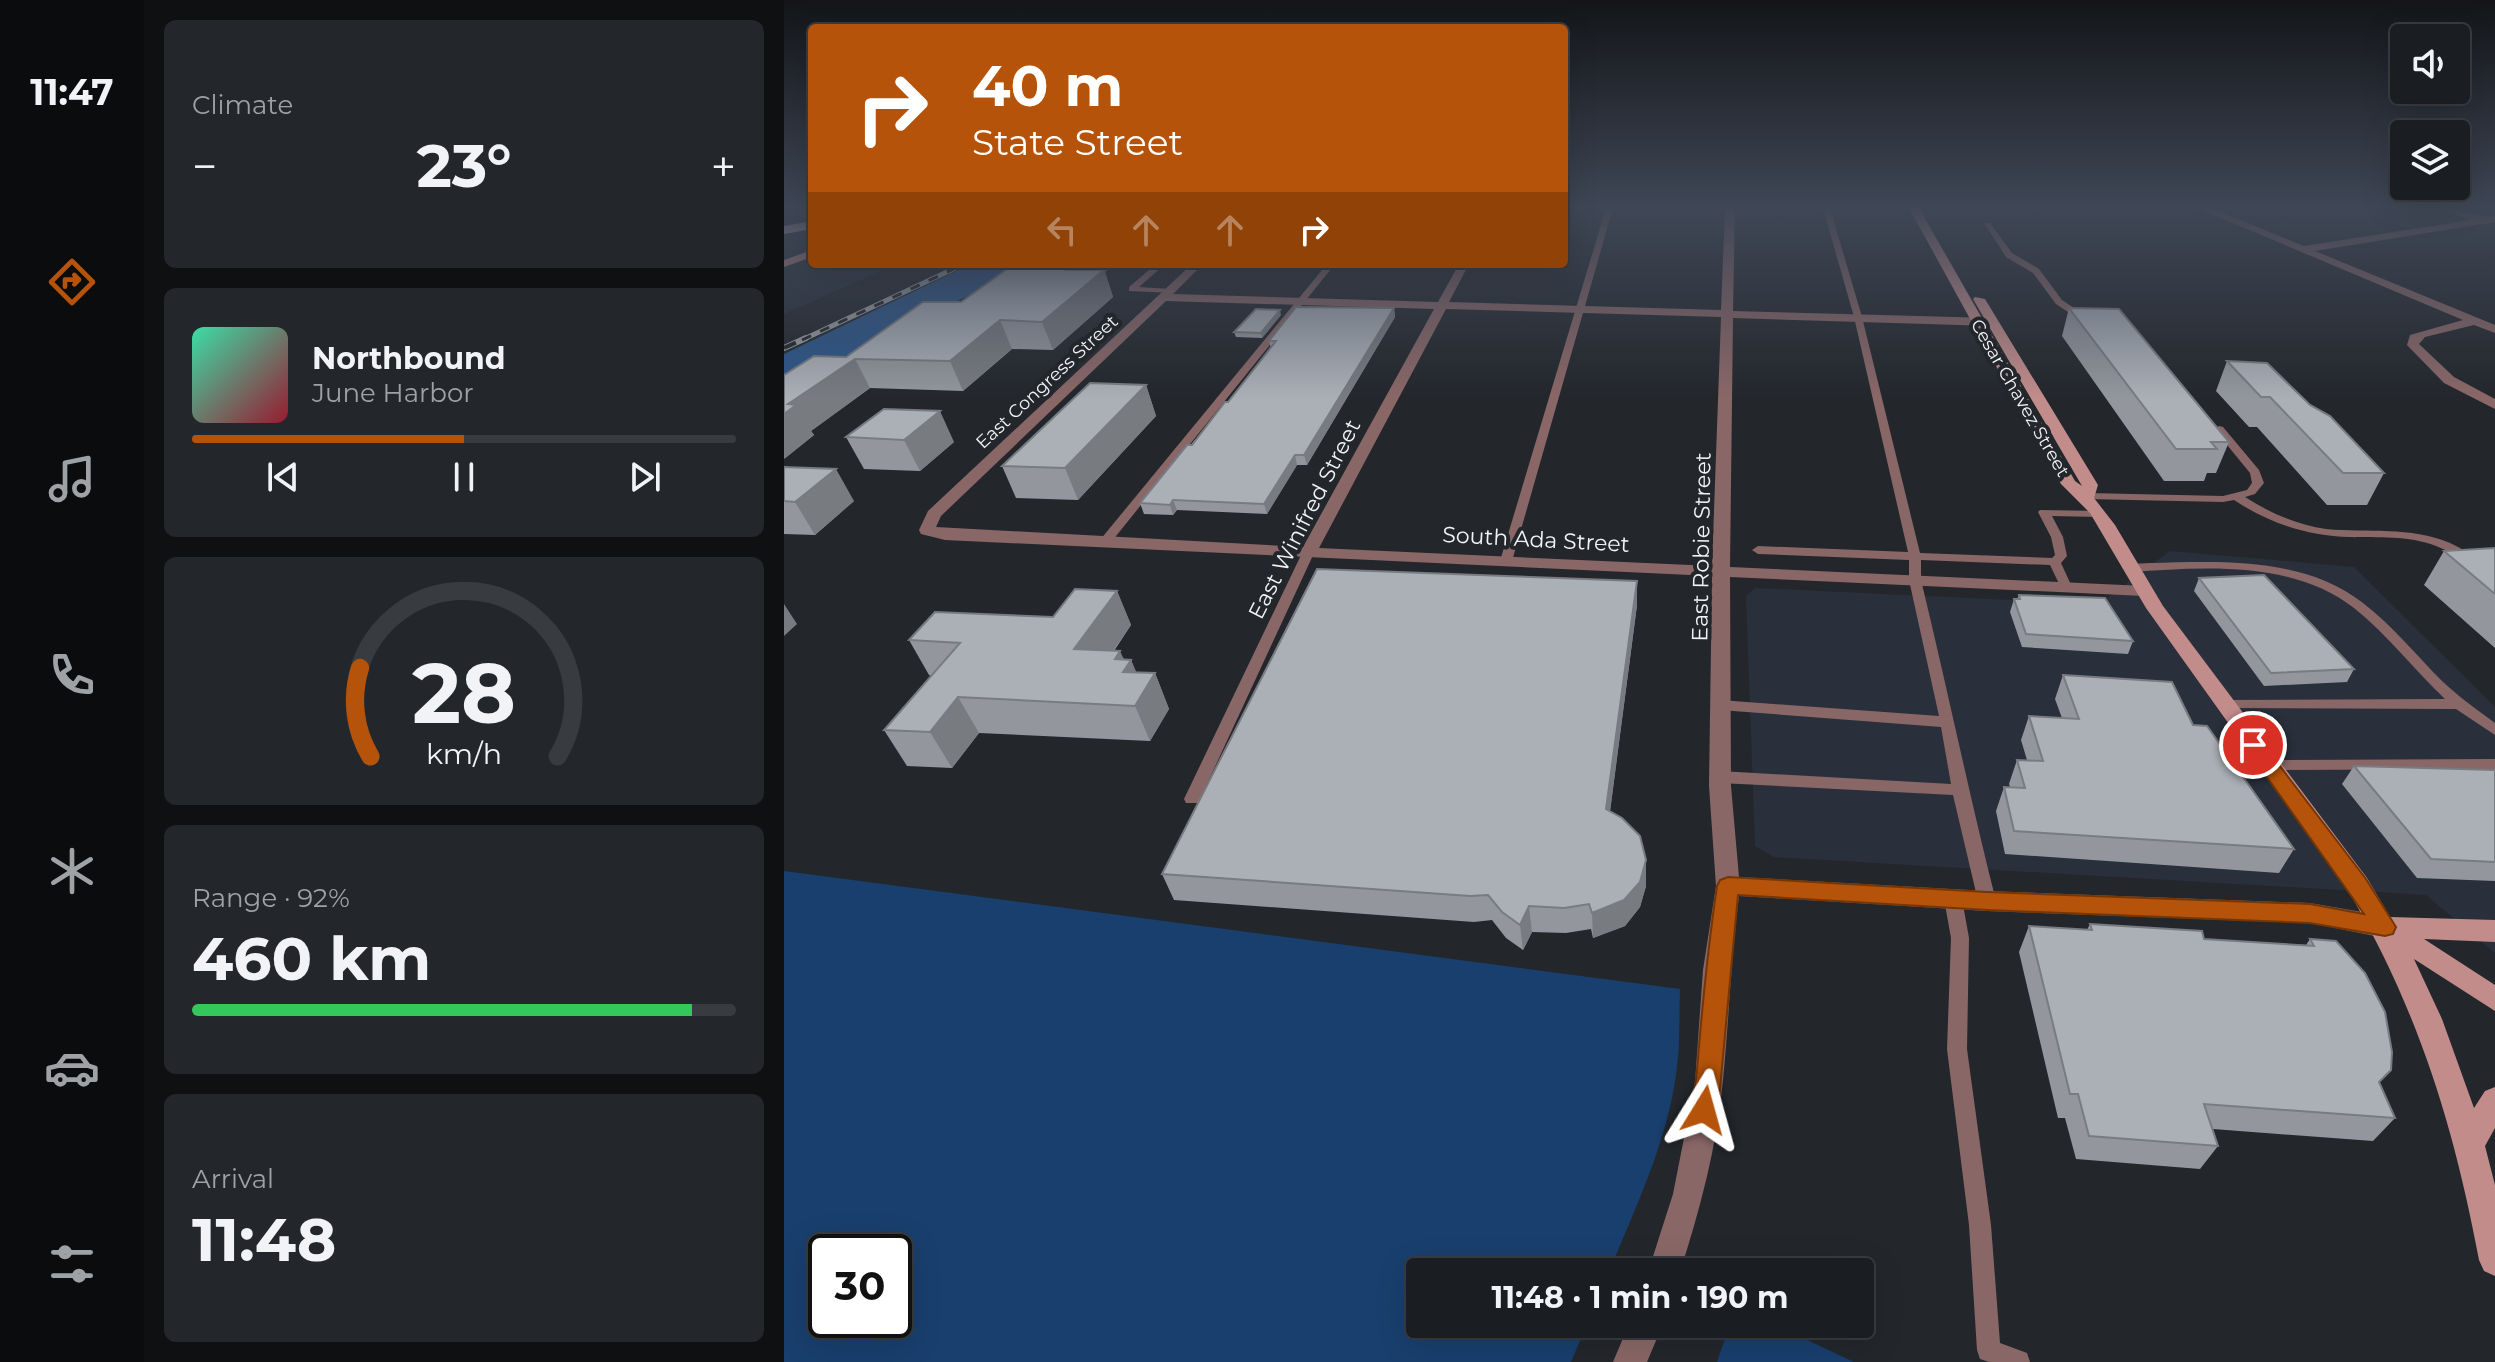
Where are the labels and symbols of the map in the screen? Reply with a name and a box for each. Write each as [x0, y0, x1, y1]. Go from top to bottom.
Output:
street label: East Congress Street [971, 311, 1123, 453]
street label: Cesar Chavez Street [1966, 315, 2074, 481]
street label: East Winifred Street [1242, 415, 1366, 623]
street label: East Robie Street [1686, 452, 1717, 642]
street label: South Ada Street [1442, 521, 1630, 558]
pin [2219, 711, 2287, 779]
position arrow [1662, 1068, 1746, 1152]
speed limit sign: 30 [808, 1234, 912, 1338]

